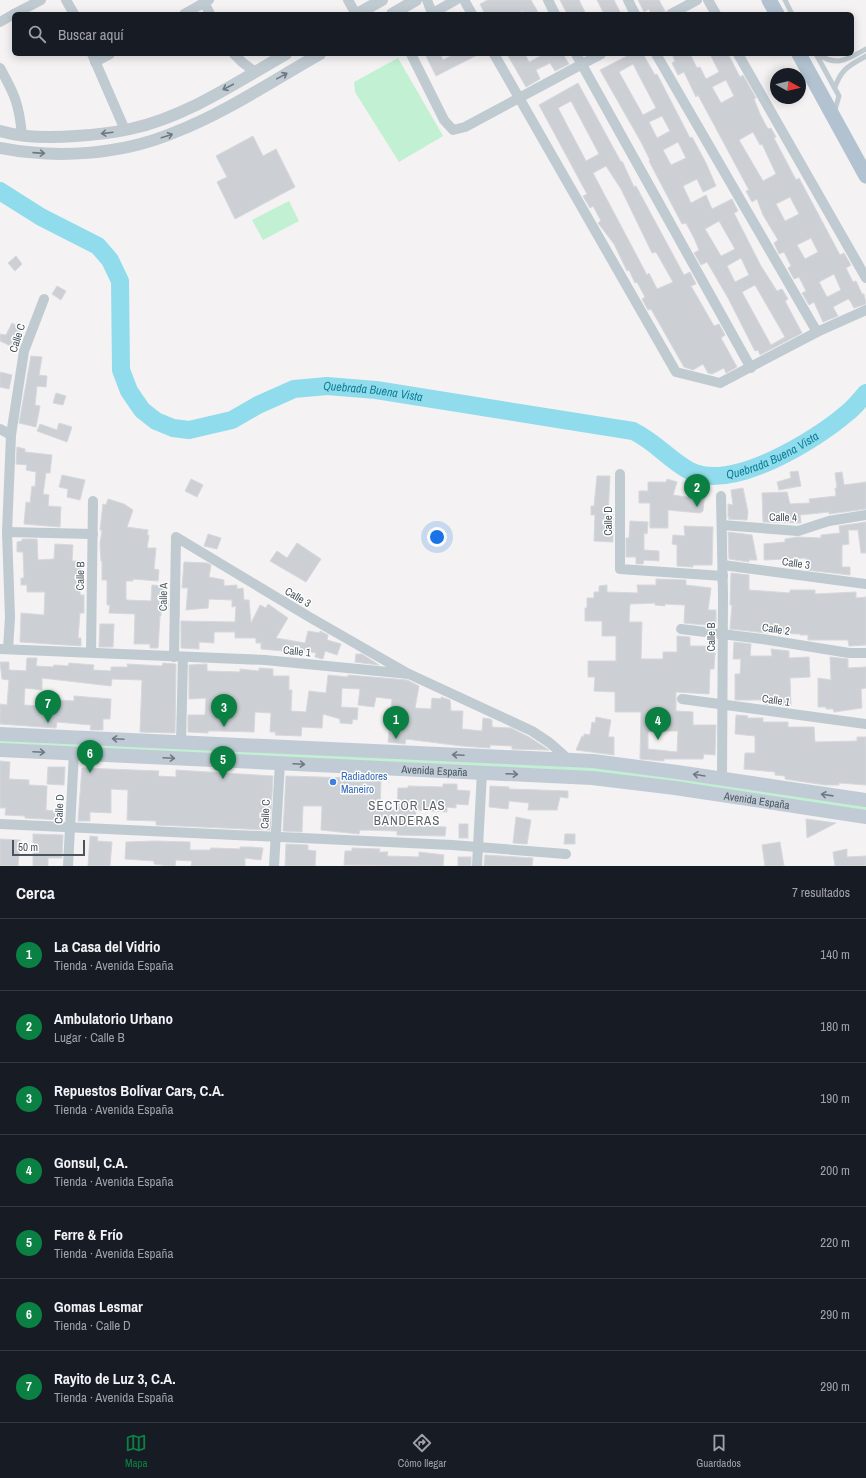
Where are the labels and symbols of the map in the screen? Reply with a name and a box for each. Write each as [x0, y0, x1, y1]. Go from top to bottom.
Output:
north arrow [770, 68, 806, 104]
one-way arrow [276, 71, 288, 79]
one-way arrow [222, 83, 234, 91]
one-way arrow [101, 129, 114, 137]
one-way arrow [160, 132, 173, 139]
one-way arrow [32, 150, 45, 157]
street label: Calle C [6, 321, 28, 354]
water label: Quebrada Buena Vista [323, 378, 424, 405]
water label: Quebrada Buena Vista [725, 428, 822, 483]
pin: 2 [684, 474, 710, 507]
street label: Calle D [601, 506, 615, 536]
street label: Calle 4 [769, 510, 797, 524]
your location [427, 527, 447, 547]
street label: Calle 3 [781, 554, 811, 572]
street label: Calle B [73, 561, 87, 591]
street label: Calle A [156, 582, 170, 611]
street label: Calle 3 [282, 584, 314, 610]
street label: Calle 2 [761, 620, 791, 638]
street label: Calle B [704, 622, 718, 652]
street label: Calle 1 [282, 643, 312, 659]
pin: 7 [35, 690, 61, 723]
street label: Calle 1 [761, 691, 791, 709]
pin: 3 [211, 694, 237, 727]
pin: 1 [383, 706, 409, 739]
pin: 4 [645, 707, 671, 740]
one-way arrow [112, 736, 125, 743]
pin: 6 [77, 740, 103, 773]
pin: 5 [210, 746, 236, 779]
one-way arrow [32, 748, 45, 755]
one-way arrow [452, 751, 465, 759]
one-way arrow [162, 754, 175, 762]
one-way arrow [292, 760, 305, 768]
street label: Avenida España [400, 762, 468, 779]
place label: Radiadores Maneiro [341, 769, 388, 796]
one-way arrow [505, 770, 518, 777]
one-way arrow [693, 771, 706, 779]
marker: Radiadores Maneiro [328, 777, 338, 787]
street label: Avenida España [722, 788, 791, 812]
one-way arrow [821, 791, 834, 799]
street label: Calle D [51, 794, 67, 824]
district label: SECTOR LAS BANDERAS [368, 797, 446, 829]
street label: Calle C [257, 798, 273, 829]
scale bar [12, 838, 85, 857]

